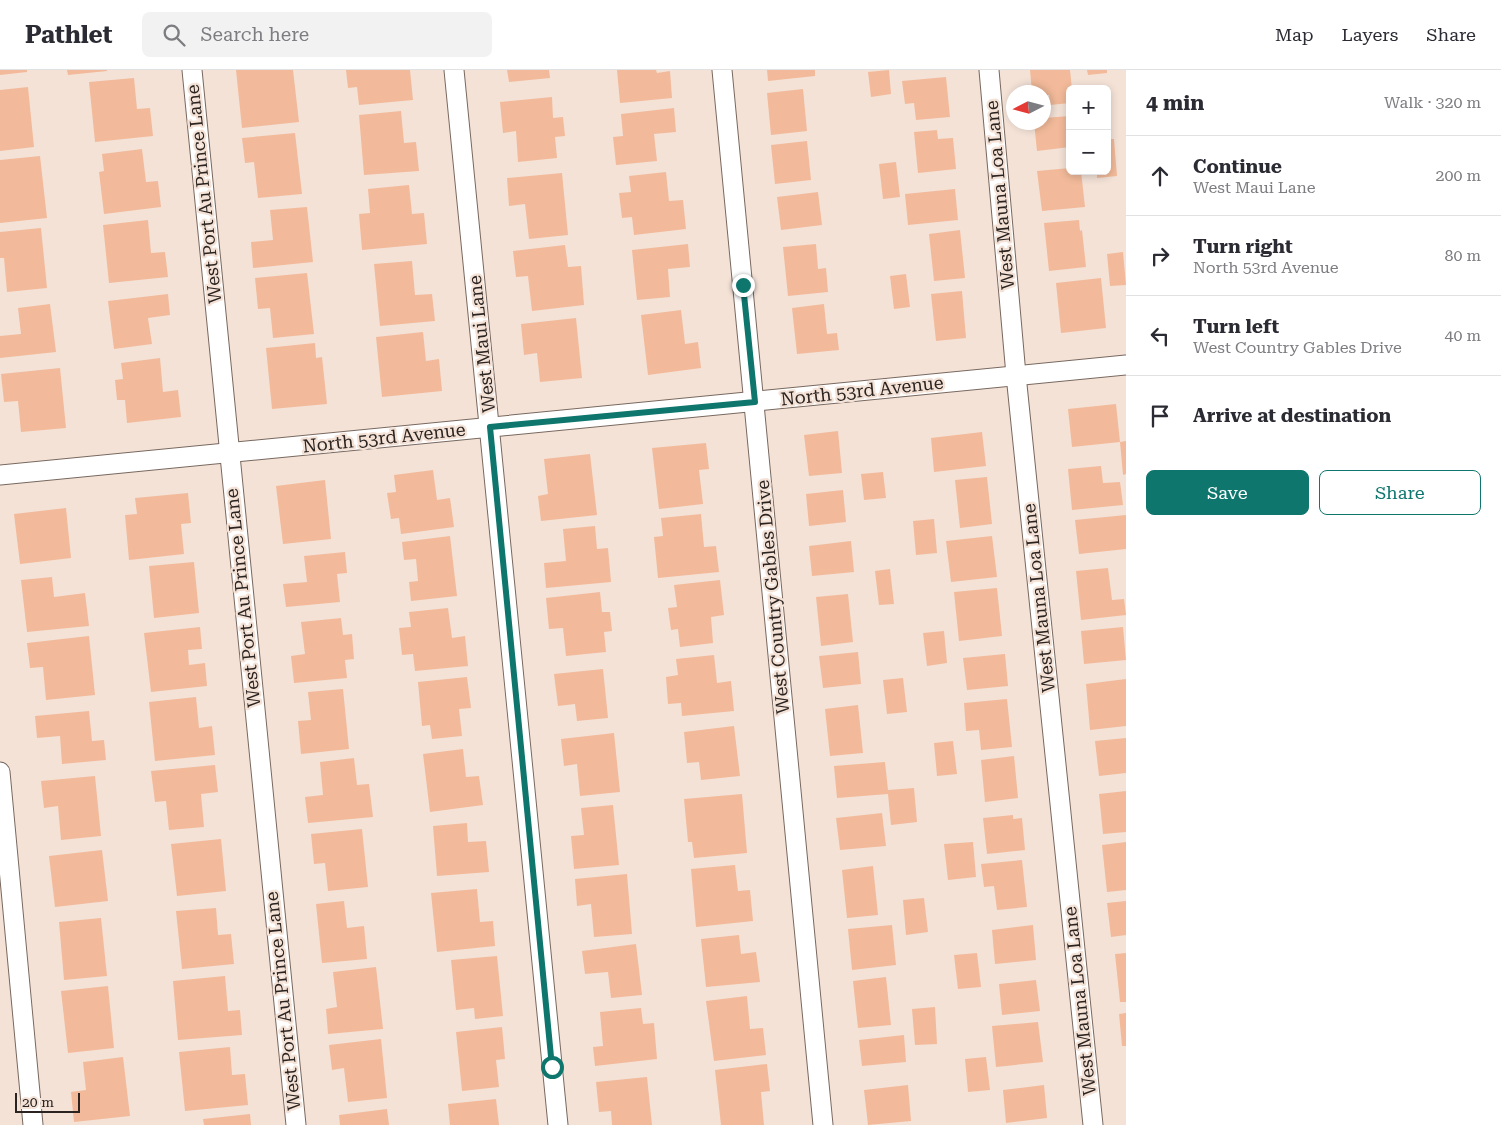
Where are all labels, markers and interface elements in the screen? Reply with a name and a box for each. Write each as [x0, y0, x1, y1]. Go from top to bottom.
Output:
search box [142, 12, 492, 57]
text: Pathlet [25, 21, 112, 49]
icon: search [160, 21, 188, 49]
text: Search here [200, 23, 309, 46]
text: Map [1275, 24, 1314, 45]
text: Layers [1342, 24, 1398, 45]
text: Share [1426, 24, 1476, 45]
street label: West Port Au Prince Lane [182, 83, 225, 305]
north arrow [1006, 85, 1051, 130]
map controls [1066, 85, 1111, 175]
button: + [1066, 85, 1111, 130]
text: 4 min [1146, 91, 1204, 115]
text: Walk · 320 m [1384, 93, 1481, 112]
street label: West Mauna Loa Lane [981, 99, 1018, 291]
button: − [1066, 130, 1111, 175]
text: Continue [1193, 155, 1282, 178]
icon: ahead [1146, 162, 1174, 190]
text: 200 m [1435, 166, 1481, 185]
text: West Maui Lane [1193, 178, 1316, 197]
text: Turn right [1193, 235, 1293, 258]
icon: right [1146, 242, 1174, 270]
text: 80 m [1444, 246, 1481, 265]
text: North 53rd Avenue [1193, 258, 1339, 277]
street label: West Maui Lane [464, 274, 499, 414]
route end [732, 274, 755, 297]
text: Turn left [1193, 315, 1279, 338]
icon: left [1146, 322, 1174, 350]
text: 40 m [1444, 326, 1481, 345]
text: West Country Gables Drive [1193, 338, 1402, 357]
street label: North 53rd Avenue [779, 371, 945, 410]
icon: arrive [1146, 402, 1174, 430]
text: Arrive at destination [1193, 404, 1391, 427]
street label: North 53rd Avenue [301, 418, 467, 457]
button: Save [1146, 470, 1309, 515]
button: Share [1319, 470, 1481, 515]
street label: West Country Gables Drive [752, 479, 793, 715]
street label: West Port Au Prince Lane [221, 487, 264, 709]
street label: West Mauna Loa Lane [1018, 502, 1059, 694]
street label: West Port Au Prince Lane [261, 890, 304, 1112]
street label: West Mauna Loa Lane [1059, 905, 1100, 1097]
route start [541, 1056, 564, 1079]
scale bar [15, 1090, 80, 1113]
text: 20 m [22, 1094, 54, 1110]

